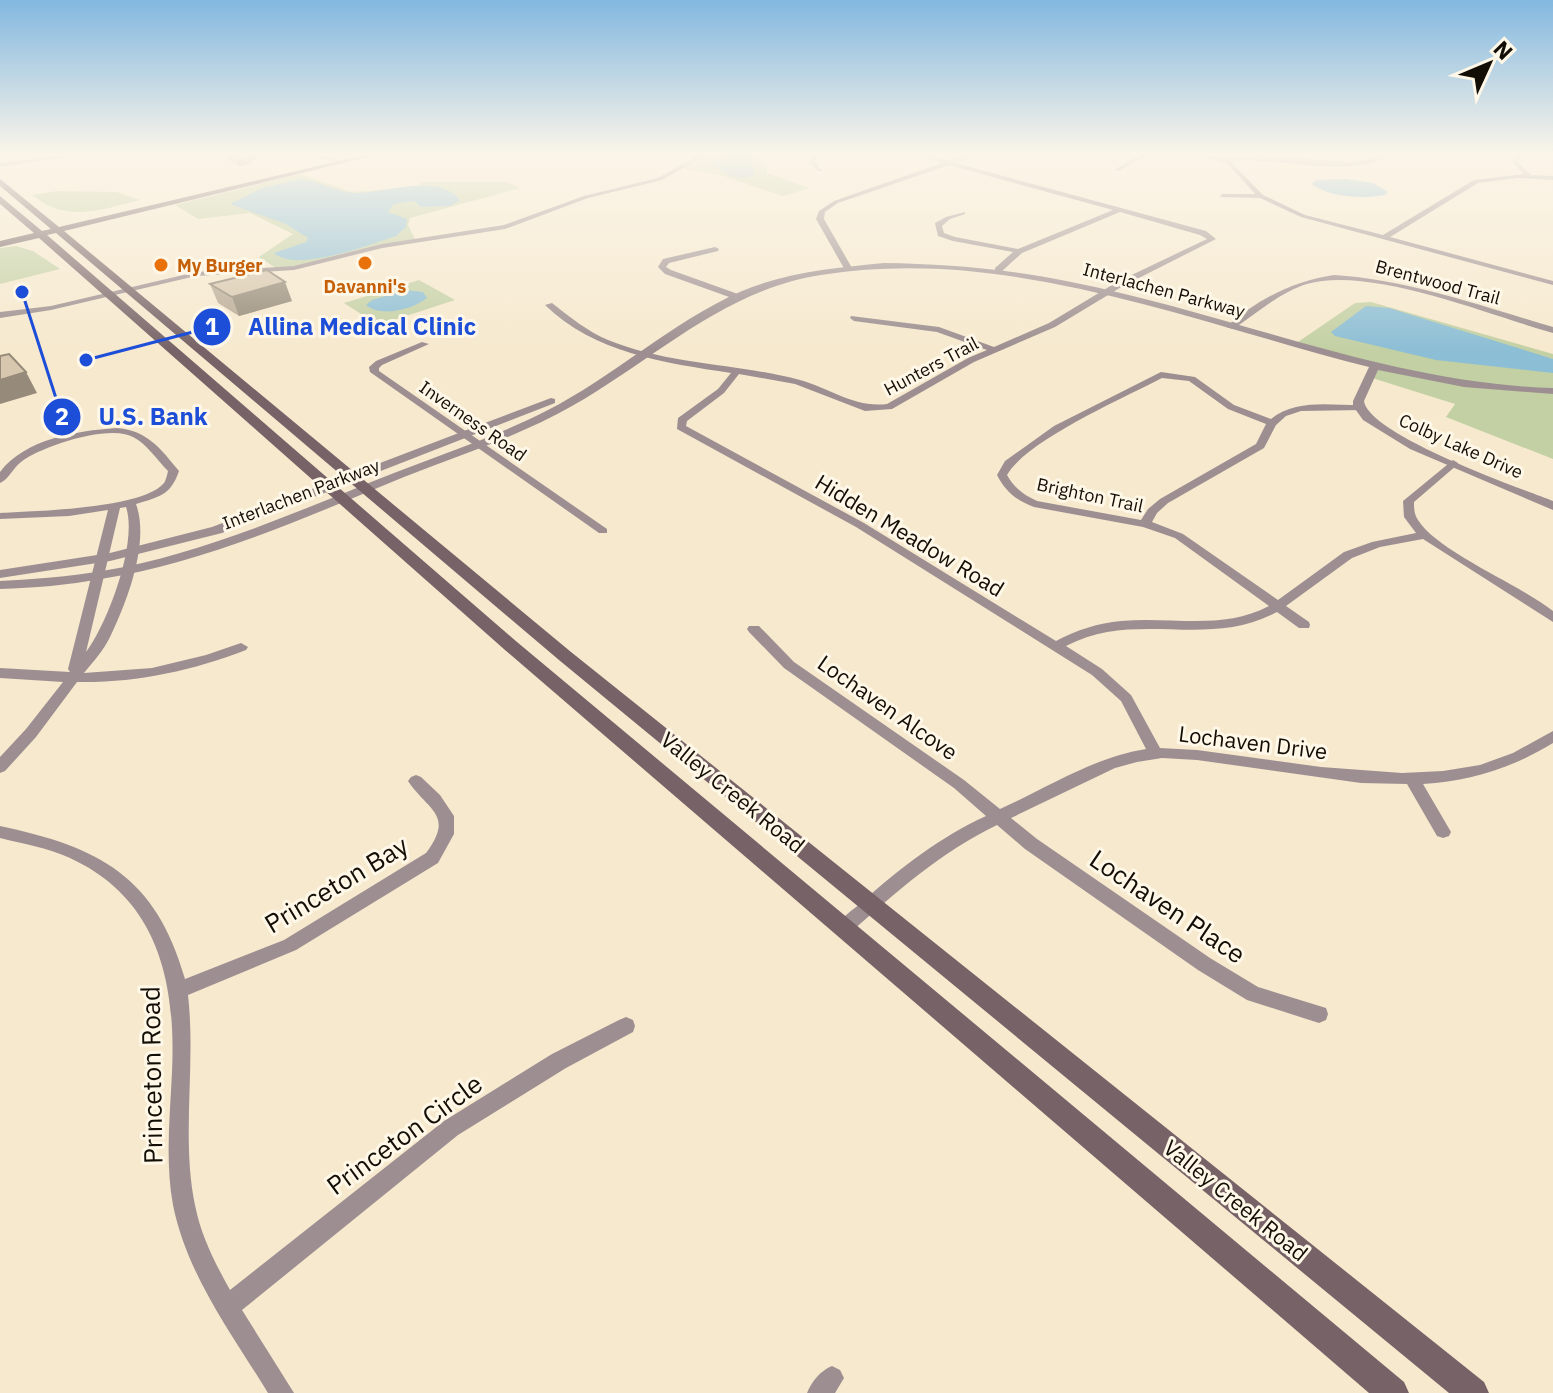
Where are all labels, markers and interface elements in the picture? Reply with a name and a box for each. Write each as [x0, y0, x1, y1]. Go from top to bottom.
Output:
north arrow [1449, 24, 1529, 104]
text: N [1488, 34, 1520, 66]
place label: My Burger [177, 254, 263, 277]
marker: Davanni's [356, 254, 374, 272]
street label: Brentwood Trail [1373, 254, 1503, 310]
marker: My Burger [152, 256, 170, 274]
street label: Interlachen Parkway [1080, 257, 1248, 323]
place label: Davanni's [324, 275, 406, 298]
callout: Allina Medical Clinic [192, 303, 493, 351]
text: 1 [205, 310, 219, 342]
text: Allina Medical Clinic [248, 310, 476, 342]
street label: Hunters Trail [880, 331, 982, 401]
street label: Inverness Road [415, 376, 531, 466]
callout: U.S. Bank [42, 393, 223, 441]
text: 2 [55, 400, 69, 432]
text: U.S. Bank [98, 400, 208, 432]
street label: Colby Lake Drive [1395, 408, 1527, 484]
street label: Interlachen Parkway [219, 453, 383, 535]
street label: Hidden Meadow Road [810, 467, 1010, 603]
street label: Brighton Trail [1035, 472, 1146, 518]
street label: Lochaven Alcove [812, 648, 964, 766]
street label: Lochaven Drive [1177, 718, 1329, 766]
street label: Valley Creek Road [655, 725, 811, 859]
street label: Princeton Bay [258, 828, 414, 940]
street label: Lochaven Place [1084, 841, 1252, 971]
street label: Princeton Road [132, 986, 170, 1164]
street label: Princeton Circle [319, 1066, 489, 1202]
street label: Valley Creek Road [1158, 1133, 1314, 1267]

